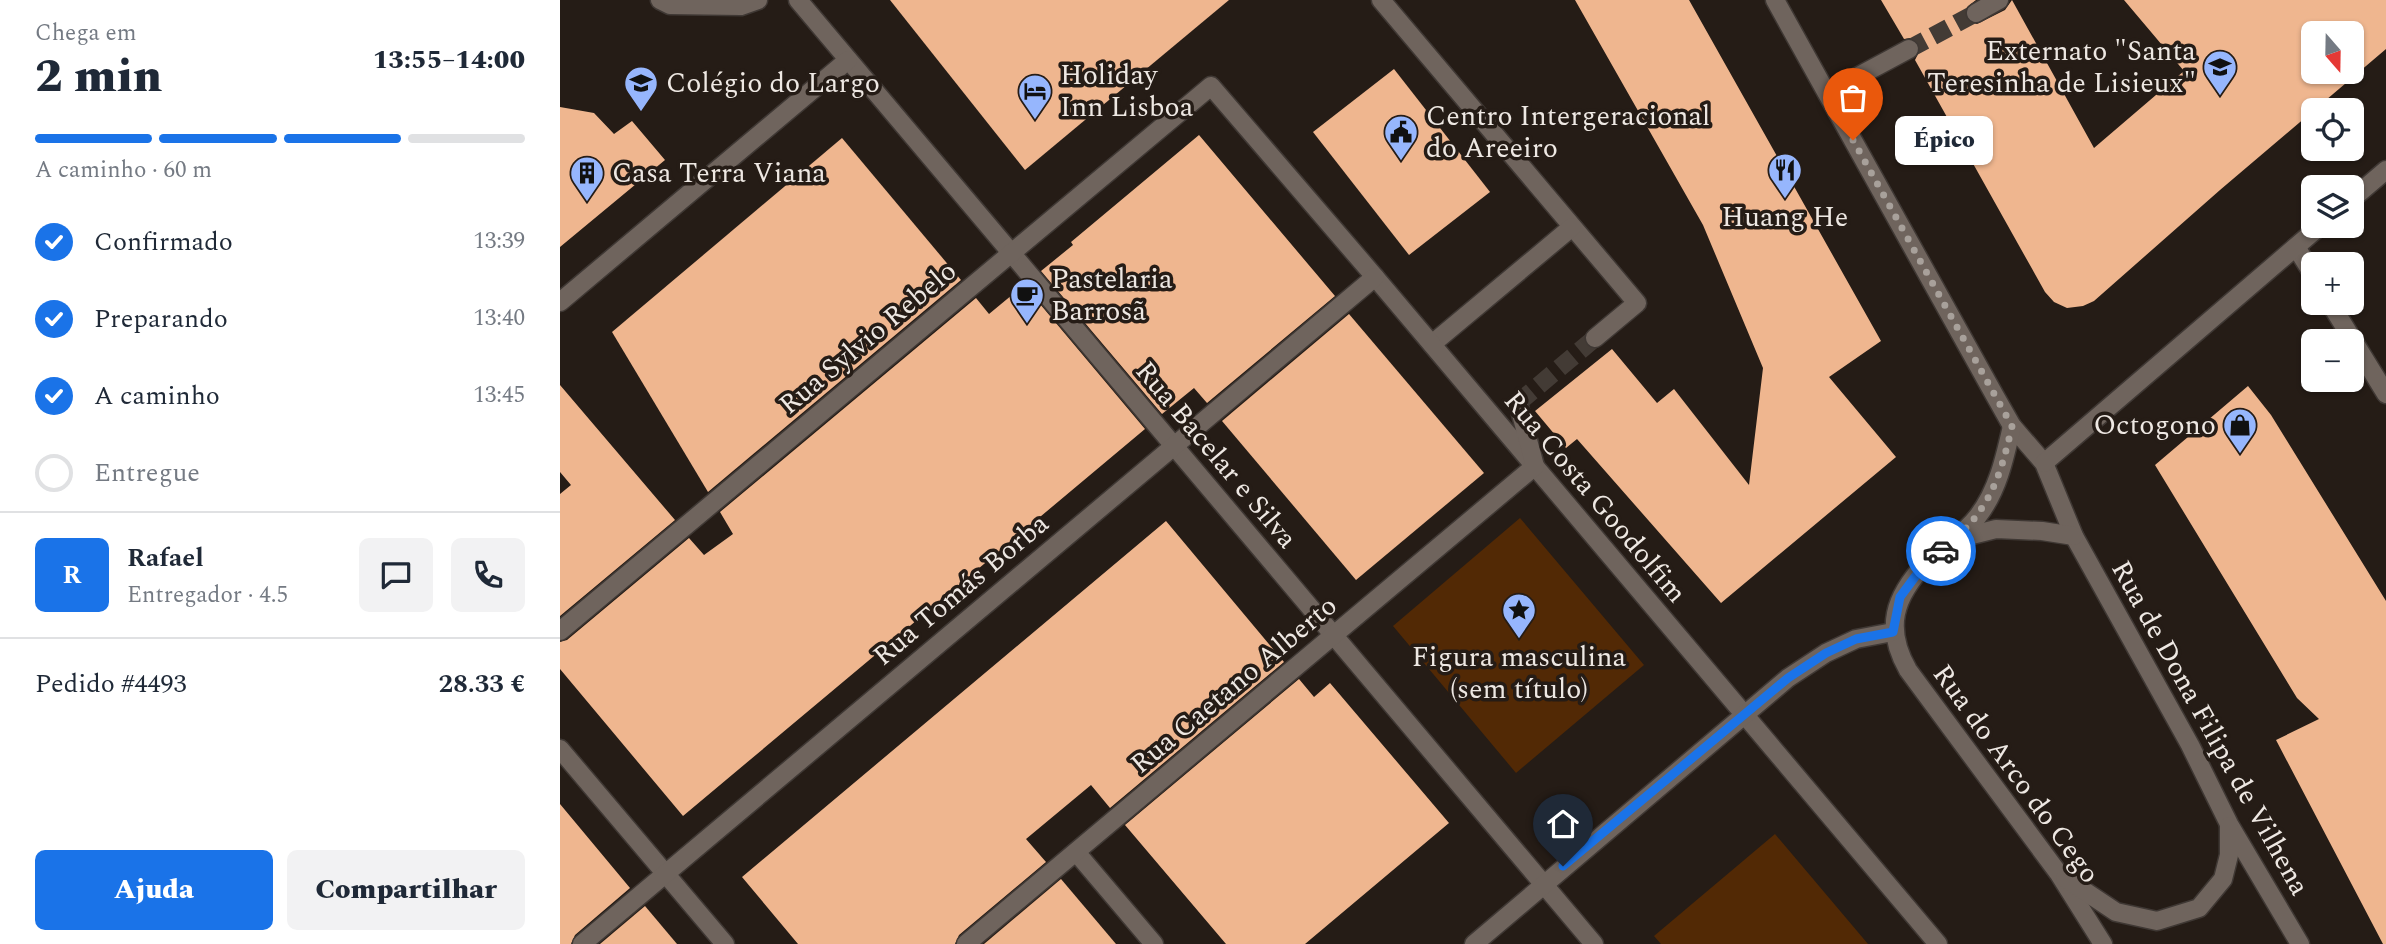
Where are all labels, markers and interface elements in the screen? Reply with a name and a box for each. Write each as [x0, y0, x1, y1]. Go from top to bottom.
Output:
text: Chega em [35, 16, 136, 51]
north arrow [2301, 21, 2364, 84]
map controls [2301, 21, 2364, 392]
place label: Externato "Santa Teresinha de Lisieux" [1927, 30, 2196, 105]
text: 13:55–14:00 [373, 40, 525, 80]
text: 2 min [35, 42, 162, 112]
school or university icon: Externato "Santa Teresinha de Lisieux" [2201, 48, 2239, 97]
place label: Holiday Inn Lisboa [1060, 54, 1194, 129]
place label: Colégio do Largo [666, 62, 880, 105]
school or university icon: Colégio do Largo [622, 64, 660, 113]
pin [1823, 68, 1883, 140]
hotel icon: Holiday Inn Lisboa [1016, 72, 1054, 121]
icon: bag [1834, 79, 1872, 117]
place label: Centro Intergeracional do Areeiro [1426, 95, 1710, 170]
button: locate [2301, 98, 2364, 161]
public building icon: Centro Intergeracional do Areeiro [1382, 113, 1420, 162]
callout: Épico [1895, 116, 1993, 164]
text: Épico [1913, 123, 1975, 158]
restaurant icon: Huang He [1766, 151, 1804, 200]
place label: Casa Terra Viana [612, 152, 826, 195]
text: A caminho · 60 m [35, 153, 212, 188]
building icon: Casa Terra Viana [568, 154, 606, 203]
button: layers [2301, 175, 2364, 238]
place label: Huang He [1722, 196, 1848, 239]
text: Confirmado [94, 222, 233, 262]
icon: check [35, 223, 73, 261]
text: 13:39 [473, 224, 525, 259]
street label: Rua Sylvio Rebelo [769, 250, 967, 426]
button: + [2301, 252, 2364, 315]
place label: Pastelaria Barrosã [1051, 258, 1173, 333]
cafe icon: Pastelaria Barrosã [1008, 276, 1046, 325]
text: Preparando [94, 299, 228, 339]
icon: check [35, 300, 73, 338]
text: 13:40 [473, 301, 525, 336]
button: − [2301, 329, 2364, 392]
street label: Rua Bacelar e Silva [1124, 352, 1308, 559]
text: A caminho [94, 376, 220, 416]
icon: check [35, 377, 73, 415]
text: 13:45 [473, 378, 525, 413]
street label: Rua Costa Goodolfim [1493, 381, 1697, 613]
place label: Octogono [2093, 404, 2216, 447]
shop icon: Octogono [2221, 406, 2259, 455]
text: Entregue [94, 453, 200, 493]
street label: Rua Tomás Borba [863, 503, 1059, 677]
courier [1906, 516, 1976, 586]
icon: car [1922, 532, 1960, 570]
text: Rafael [127, 538, 204, 578]
button: chat [359, 538, 433, 612]
button: phone [451, 538, 525, 612]
street label: Rua de Dona Filipa de Vilhena [2100, 552, 2321, 904]
text: R [63, 555, 81, 595]
text: Entregador · 4.5 [127, 578, 288, 613]
street label: Rua Caetano Alberto [1121, 585, 1347, 785]
place icon: Figura masculina (sem título) [1500, 591, 1538, 640]
place label: Figura masculina (sem título) [1412, 636, 1627, 711]
street label: Rua do Arco do Cego [1922, 655, 2110, 893]
text: Pedido #4493 [35, 664, 186, 704]
text: 28.33 € [439, 664, 525, 704]
pin [1533, 794, 1593, 866]
icon: home [1544, 805, 1582, 843]
button: Ajuda [35, 850, 273, 930]
button: Compartilhar [287, 850, 525, 930]

